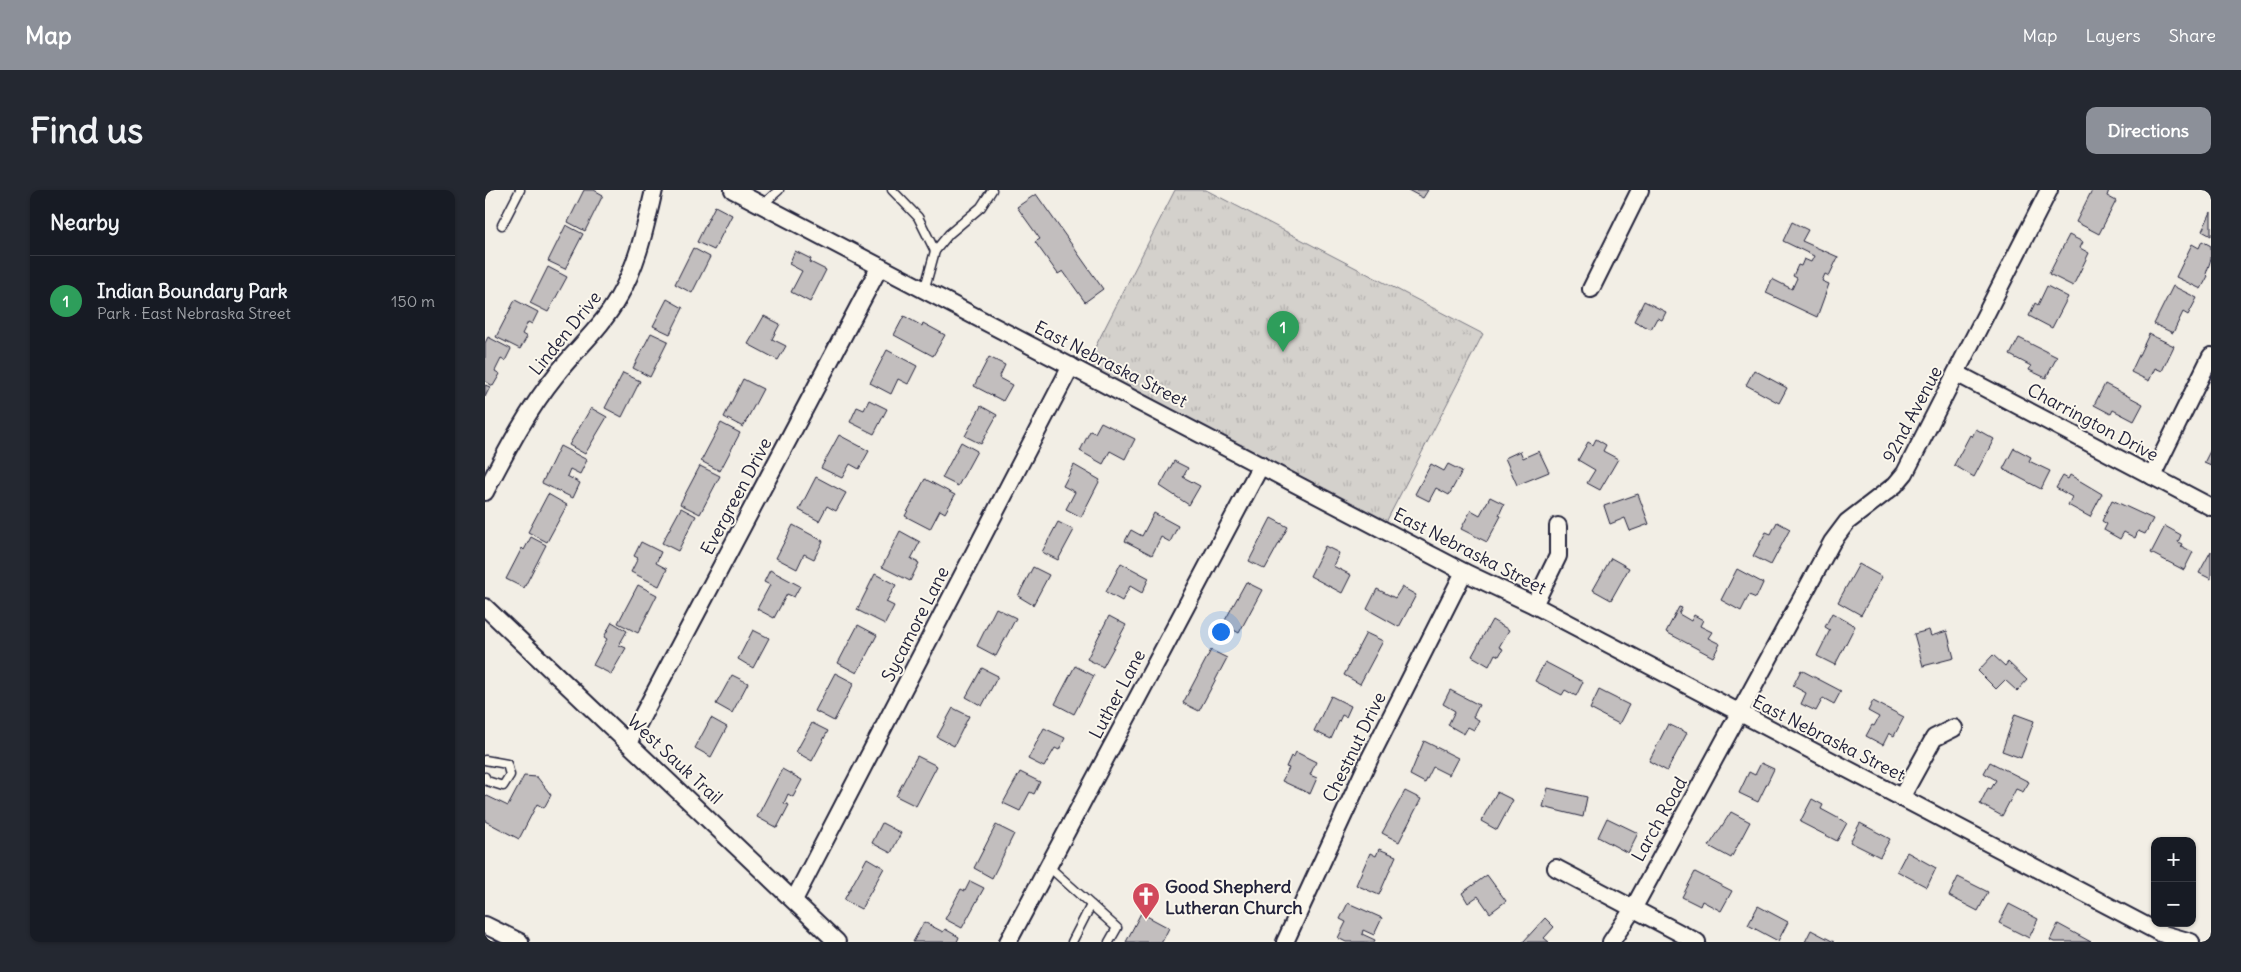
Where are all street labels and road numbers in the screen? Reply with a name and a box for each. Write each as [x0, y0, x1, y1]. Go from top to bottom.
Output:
street label: Linden Drive [524, 286, 606, 380]
street label: East Nebraska Street [1031, 316, 1191, 412]
street label: 92nd Avenue [1877, 362, 1947, 466]
street label: Charrington Drive [2024, 378, 2162, 466]
street label: Evergreen Drive [695, 433, 777, 559]
street label: East Nebraska Street [1390, 503, 1550, 599]
street label: Sycamore Lane [876, 563, 954, 685]
street label: Luther Lane [1084, 645, 1150, 743]
street label: Chestnut Drive [1317, 688, 1391, 806]
street label: East Nebraska Street [1749, 690, 1909, 786]
street label: West Sauk Trail [623, 709, 727, 809]
street label: Larch Road [1626, 772, 1692, 865]

